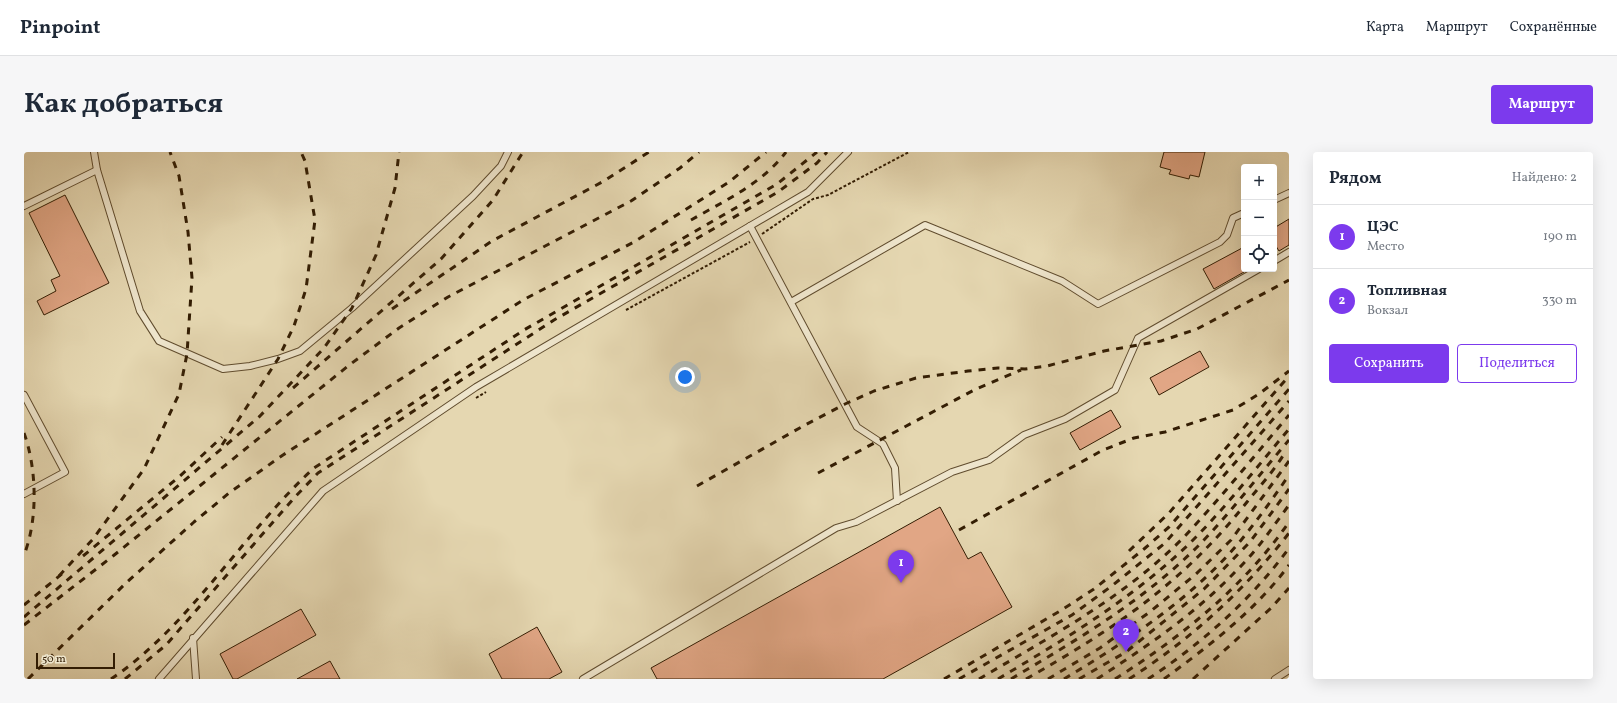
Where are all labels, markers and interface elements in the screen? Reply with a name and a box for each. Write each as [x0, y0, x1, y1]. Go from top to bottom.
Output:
text: Pinpoint [20, 15, 100, 41]
text: Карта [1366, 18, 1404, 37]
text: Маршрут [1426, 18, 1488, 37]
text: Сохранённые [1510, 18, 1597, 37]
text: Как добраться [24, 85, 223, 124]
button: Маршрут [1491, 85, 1593, 124]
map controls [1241, 164, 1277, 272]
button: + [1241, 164, 1277, 200]
text: Рядом [1329, 167, 1382, 190]
text: Найдено: 2 [1512, 169, 1577, 187]
button: − [1241, 200, 1277, 236]
text: ЦЭС [1367, 217, 1399, 238]
text: 1 [1339, 228, 1345, 246]
text: 190 m [1543, 228, 1577, 246]
button: locate [1241, 236, 1277, 272]
text: Место [1367, 238, 1404, 256]
text: Топливная [1367, 281, 1447, 302]
text: 2 [1339, 292, 1345, 310]
text: 330 m [1542, 292, 1577, 310]
text: Вокзал [1367, 302, 1408, 320]
button: Сохранить [1329, 344, 1449, 383]
button: Поделиться [1457, 344, 1577, 383]
your location [675, 367, 695, 387]
pin: 1 [888, 550, 914, 583]
pin: 2 [1113, 619, 1139, 652]
scale bar [36, 651, 115, 670]
text: 50 m [42, 652, 66, 667]

